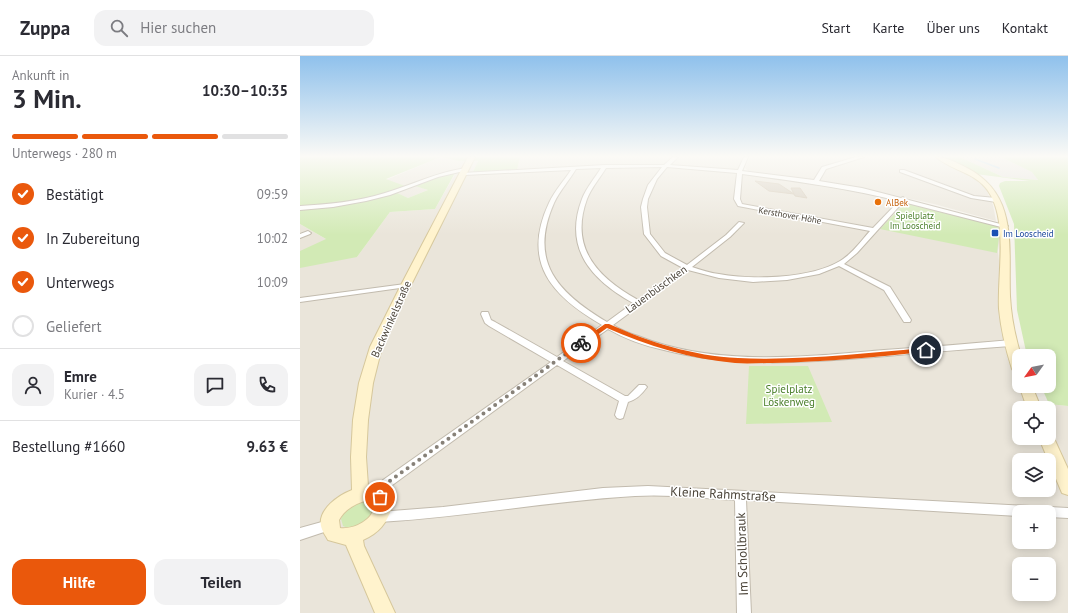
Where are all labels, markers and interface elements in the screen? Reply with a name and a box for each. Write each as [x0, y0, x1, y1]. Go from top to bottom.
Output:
search box [94, 10, 374, 46]
text: Zuppa [20, 16, 70, 40]
icon: search [108, 17, 130, 39]
text: Hier suchen [140, 18, 216, 37]
text: Start [821, 19, 850, 37]
text: Karte [872, 19, 904, 37]
text: Über uns [926, 19, 980, 37]
text: Kontakt [1002, 19, 1048, 37]
text: Ankunft in [12, 67, 69, 84]
text: 10:30–10:35 [202, 81, 288, 100]
text: 3 Min. [12, 82, 82, 115]
text: Unterwegs · 280 m [12, 145, 117, 162]
icon: check [12, 183, 34, 205]
text: Bestätigt [46, 185, 103, 204]
text: 09:59 [257, 186, 288, 203]
marker: AlBek [873, 197, 883, 207]
place label: AlBek [886, 197, 909, 208]
street label: Kersthover Höhe [758, 204, 823, 226]
park label: Spielplatz Im Looscheid [890, 210, 941, 231]
icon: check [12, 227, 34, 249]
marker: Im Looscheid [990, 228, 1000, 238]
place label: Im Looscheid [1003, 228, 1054, 239]
text: In Zubereitung [46, 229, 140, 248]
text: 10:02 [257, 230, 288, 247]
street label: Lauenbüschken [622, 262, 690, 316]
icon: check [12, 271, 34, 293]
text: Unterwegs [46, 273, 114, 292]
text: 10:09 [257, 274, 288, 291]
street label: Backwinkelstraße [368, 278, 414, 360]
text: Geliefert [46, 317, 102, 336]
courier [561, 323, 601, 363]
icon: bike [570, 332, 592, 354]
pin [909, 333, 943, 367]
icon: home [915, 339, 937, 361]
north arrow [1012, 349, 1056, 393]
map controls [1012, 349, 1056, 601]
button: person [12, 364, 54, 406]
button: chat [194, 364, 236, 406]
button: phone [246, 364, 288, 406]
text: Emre [64, 367, 97, 386]
park label: Spielplatz Löskenweg [763, 382, 815, 409]
text: Kurier · 4.5 [64, 386, 125, 403]
button: locate [1012, 401, 1056, 445]
text: Bestellung #1660 [12, 437, 125, 456]
text: 9.63 € [246, 437, 288, 456]
button: layers [1012, 453, 1056, 497]
pin [363, 480, 397, 514]
street label: Kleine Rahmstraße [670, 483, 776, 505]
icon: bag [369, 486, 391, 508]
button: + [1012, 505, 1056, 549]
street label: Im Schollbrauk [732, 511, 752, 596]
button: − [1012, 557, 1056, 601]
button: Hilfe [12, 559, 146, 605]
button: Teilen [154, 559, 288, 605]

